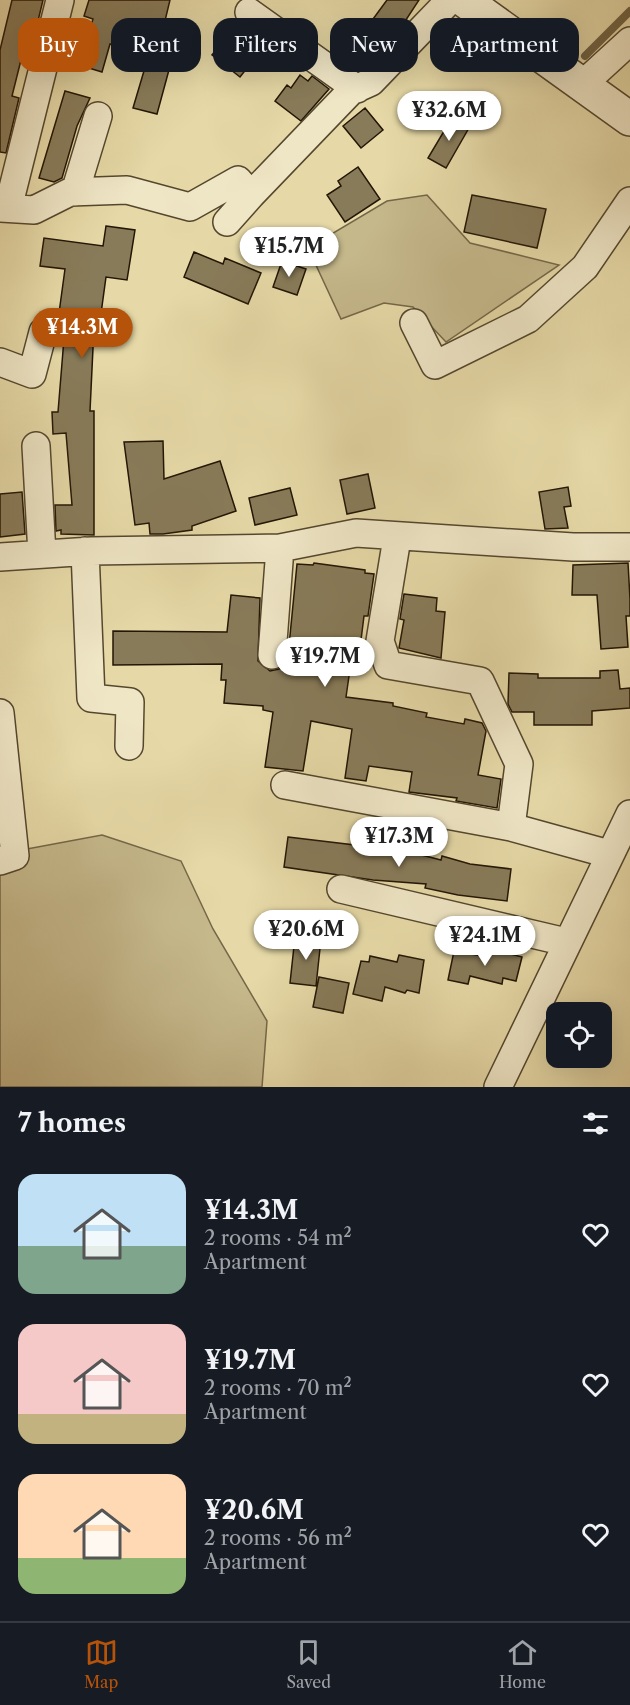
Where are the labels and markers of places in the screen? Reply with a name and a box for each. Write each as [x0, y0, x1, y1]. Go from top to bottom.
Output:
pin: ¥32.6M [400, 91, 498, 142]
pin: ¥15.7M [240, 227, 338, 278]
pin: ¥14.3M [33, 308, 131, 359]
pin: ¥19.7M [276, 637, 374, 688]
pin: ¥17.3M [350, 817, 448, 868]
pin: ¥20.6M [257, 910, 355, 961]
pin: ¥24.1M [436, 916, 534, 967]

